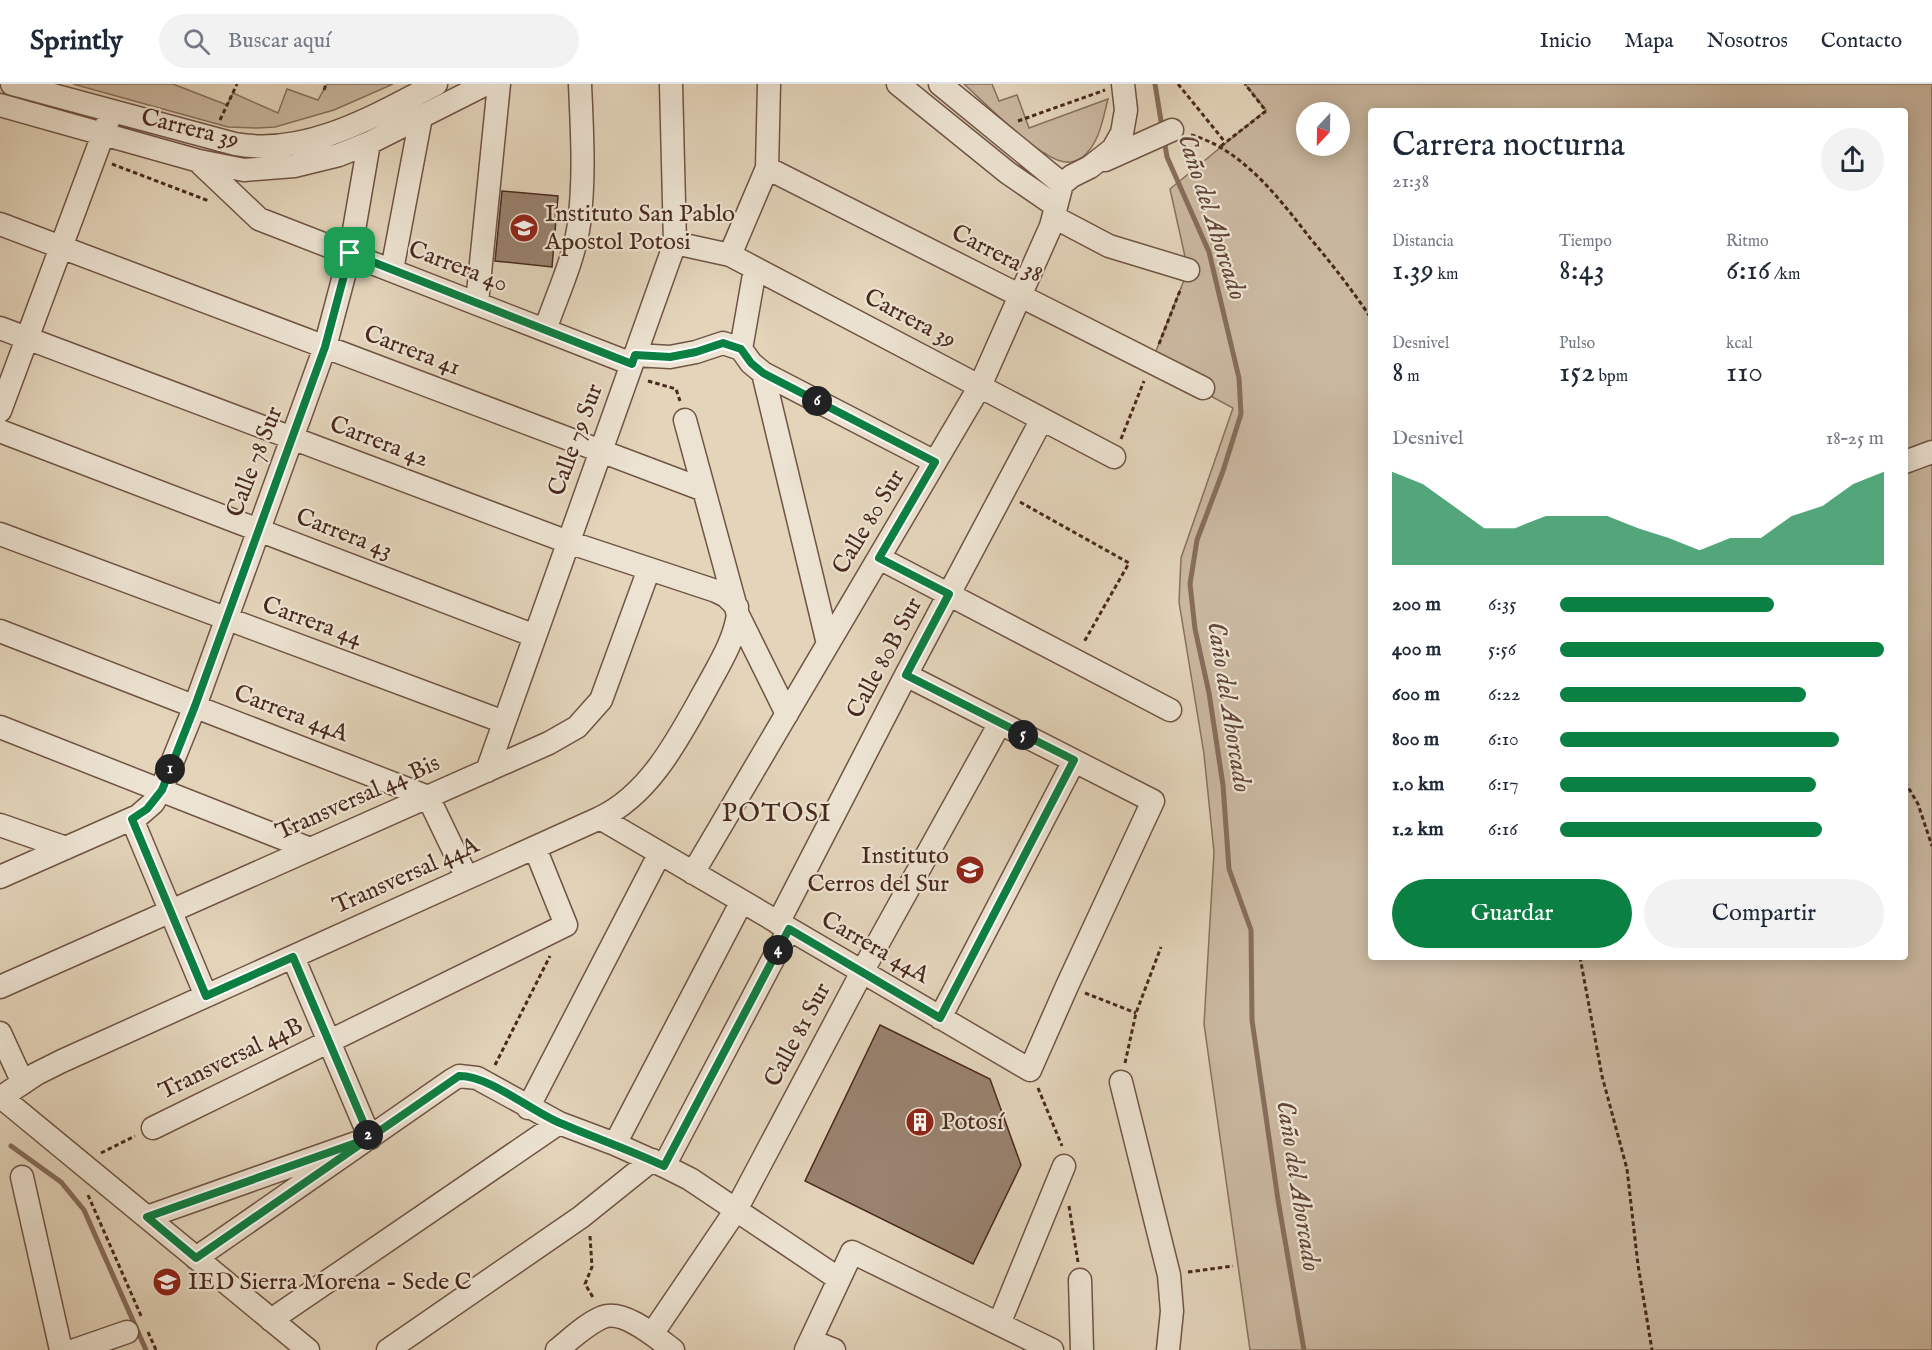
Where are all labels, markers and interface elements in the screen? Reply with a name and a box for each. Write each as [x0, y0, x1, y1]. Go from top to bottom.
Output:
search box [159, 14, 579, 68]
text: Sprintly [30, 24, 123, 59]
icon: search [180, 25, 213, 58]
text: Buscar aquí [228, 27, 331, 55]
text: Inicio [1540, 28, 1591, 55]
text: Mapa [1624, 28, 1674, 55]
text: Nosotros [1707, 28, 1788, 55]
text: Contacto [1821, 28, 1902, 55]
street label: Carrera 39 [138, 102, 242, 156]
north arrow [1296, 102, 1350, 156]
map controls [1296, 102, 1350, 156]
text: Carrera nocturna [1392, 125, 1625, 167]
button: share [1821, 128, 1884, 191]
water label: Caño del Ahorcado [1170, 130, 1254, 304]
text: 21:38 [1392, 169, 1429, 194]
place label: Instituto San Pablo Apostol Potosi [544, 199, 735, 258]
school or university icon: Instituto San Pablo Apostol Potosi [508, 212, 540, 244]
street label: Carrera 38 [946, 218, 1048, 290]
pin [324, 227, 375, 278]
text: Distancia [1392, 232, 1454, 252]
text: Tiempo [1559, 232, 1612, 252]
text: Ritmo [1726, 232, 1769, 252]
street label: Carrera 40 [404, 234, 512, 300]
icon: arrive [333, 236, 366, 269]
text: 1.39 [1392, 252, 1434, 290]
text: 8:43 [1559, 252, 1605, 290]
text: 6:16 [1726, 252, 1770, 290]
text: km [1434, 265, 1458, 285]
text: /km [1770, 265, 1800, 285]
street label: Carrera 39 [859, 282, 961, 356]
street label: Carrera 41 [359, 318, 465, 384]
text: Desnivel [1392, 334, 1449, 354]
text: Pulso [1559, 334, 1595, 354]
text: kcal [1726, 334, 1753, 354]
text: 8 [1392, 354, 1404, 392]
text: 152 [1559, 354, 1595, 392]
text: 110 [1726, 354, 1763, 392]
text: m [1404, 367, 1420, 387]
text: bpm [1595, 367, 1628, 387]
street label: Calle 79 Sur [541, 379, 611, 500]
pin: 6 [802, 386, 832, 416]
text: 6 [814, 391, 820, 411]
street label: Calle 78 Sur [220, 402, 290, 522]
street label: Carrera 42 [325, 409, 433, 475]
text: Desnivel [1392, 426, 1464, 451]
text: 18–25 m [1826, 426, 1884, 451]
street label: Calle 80 Sur [826, 464, 912, 580]
street label: Carrera 43 [291, 501, 397, 567]
street label: Carrera 44 [258, 590, 366, 654]
street label: Calle 80B Sur [840, 592, 930, 724]
text: 200 m [1392, 592, 1441, 617]
text: 6:35 [1488, 592, 1516, 617]
water label: Caño del Ahorcado [1199, 619, 1259, 795]
text: 400 m [1392, 637, 1441, 662]
text: 5:56 [1488, 637, 1516, 662]
street label: Carrera 44A [229, 678, 353, 750]
text: 600 m [1392, 682, 1440, 707]
text: 6:22 [1488, 682, 1520, 707]
pin: 5 [1008, 720, 1038, 750]
text: 5 [1020, 725, 1026, 745]
text: 800 m [1392, 727, 1439, 752]
text: 6:10 [1488, 727, 1519, 752]
street label: Transversal 44 Bis [271, 748, 445, 848]
pin: 1 [155, 754, 185, 784]
text: 1 [167, 759, 173, 779]
text: 1.0 km [1392, 772, 1444, 797]
text: 6:17 [1488, 772, 1519, 797]
district label: POTOSI [722, 797, 832, 830]
text: 1.2 km [1392, 817, 1444, 842]
text: 6:16 [1488, 817, 1518, 842]
street label: Transversal 44A [328, 830, 485, 922]
place label: Instituto Cerros del Sur [807, 841, 949, 900]
school or university icon: Instituto Cerros del Sur [954, 854, 986, 886]
button: Guardar [1392, 879, 1632, 948]
button: Compartir [1644, 879, 1884, 948]
street label: Carrera 44A [815, 904, 936, 992]
pin: 4 [763, 935, 793, 965]
text: 4 [774, 940, 782, 960]
street label: Calle 81 Sur [758, 977, 839, 1093]
street label: Transversal 44B [154, 1011, 308, 1107]
water label: Caño del Ahorcado [1268, 1098, 1328, 1274]
building icon: Potosí [904, 1106, 936, 1138]
place label: Potosí [941, 1107, 1005, 1138]
pin: 2 [353, 1120, 383, 1150]
text: 2 [364, 1125, 372, 1145]
school or university icon: IED Sierra Morena - Sede C [151, 1266, 183, 1298]
place label: IED Sierra Morena - Sede C [188, 1267, 472, 1298]

